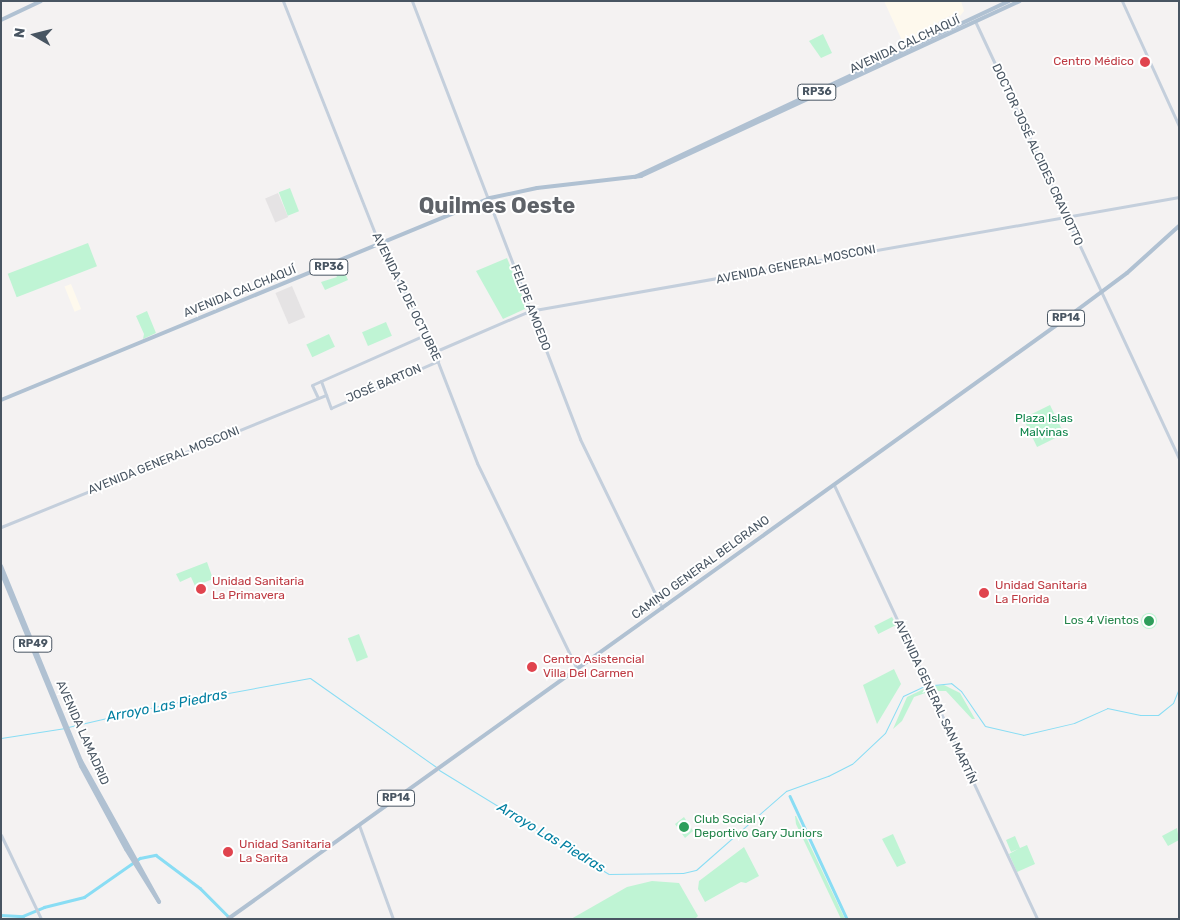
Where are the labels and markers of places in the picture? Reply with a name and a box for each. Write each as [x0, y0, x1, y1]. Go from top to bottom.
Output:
place label: Centro Médico [1053, 55, 1134, 69]
marker: Centro Médico [1138, 55, 1152, 69]
place label: Unidad Sanitaria La Primavera [212, 575, 304, 603]
place label: Unidad Sanitaria La Florida [995, 579, 1087, 607]
marker: Unidad Sanitaria La Primavera [194, 582, 208, 596]
marker: Unidad Sanitaria La Florida [977, 586, 991, 600]
place label: Los 4 Vientos [1064, 614, 1139, 628]
marker: Los 4 Vientos [1143, 615, 1155, 627]
place label: Centro Asistencial Villa Del Carmen [543, 653, 645, 681]
marker: Centro Asistencial Villa Del Carmen [525, 660, 539, 674]
place label: Club Social y Deportivo Gary Juniors [694, 813, 823, 841]
marker: Club Social y Deportivo Gary Juniors [678, 821, 690, 833]
place label: Unidad Sanitaria La Sarita [239, 838, 331, 866]
marker: Unidad Sanitaria La Sarita [221, 845, 235, 859]

